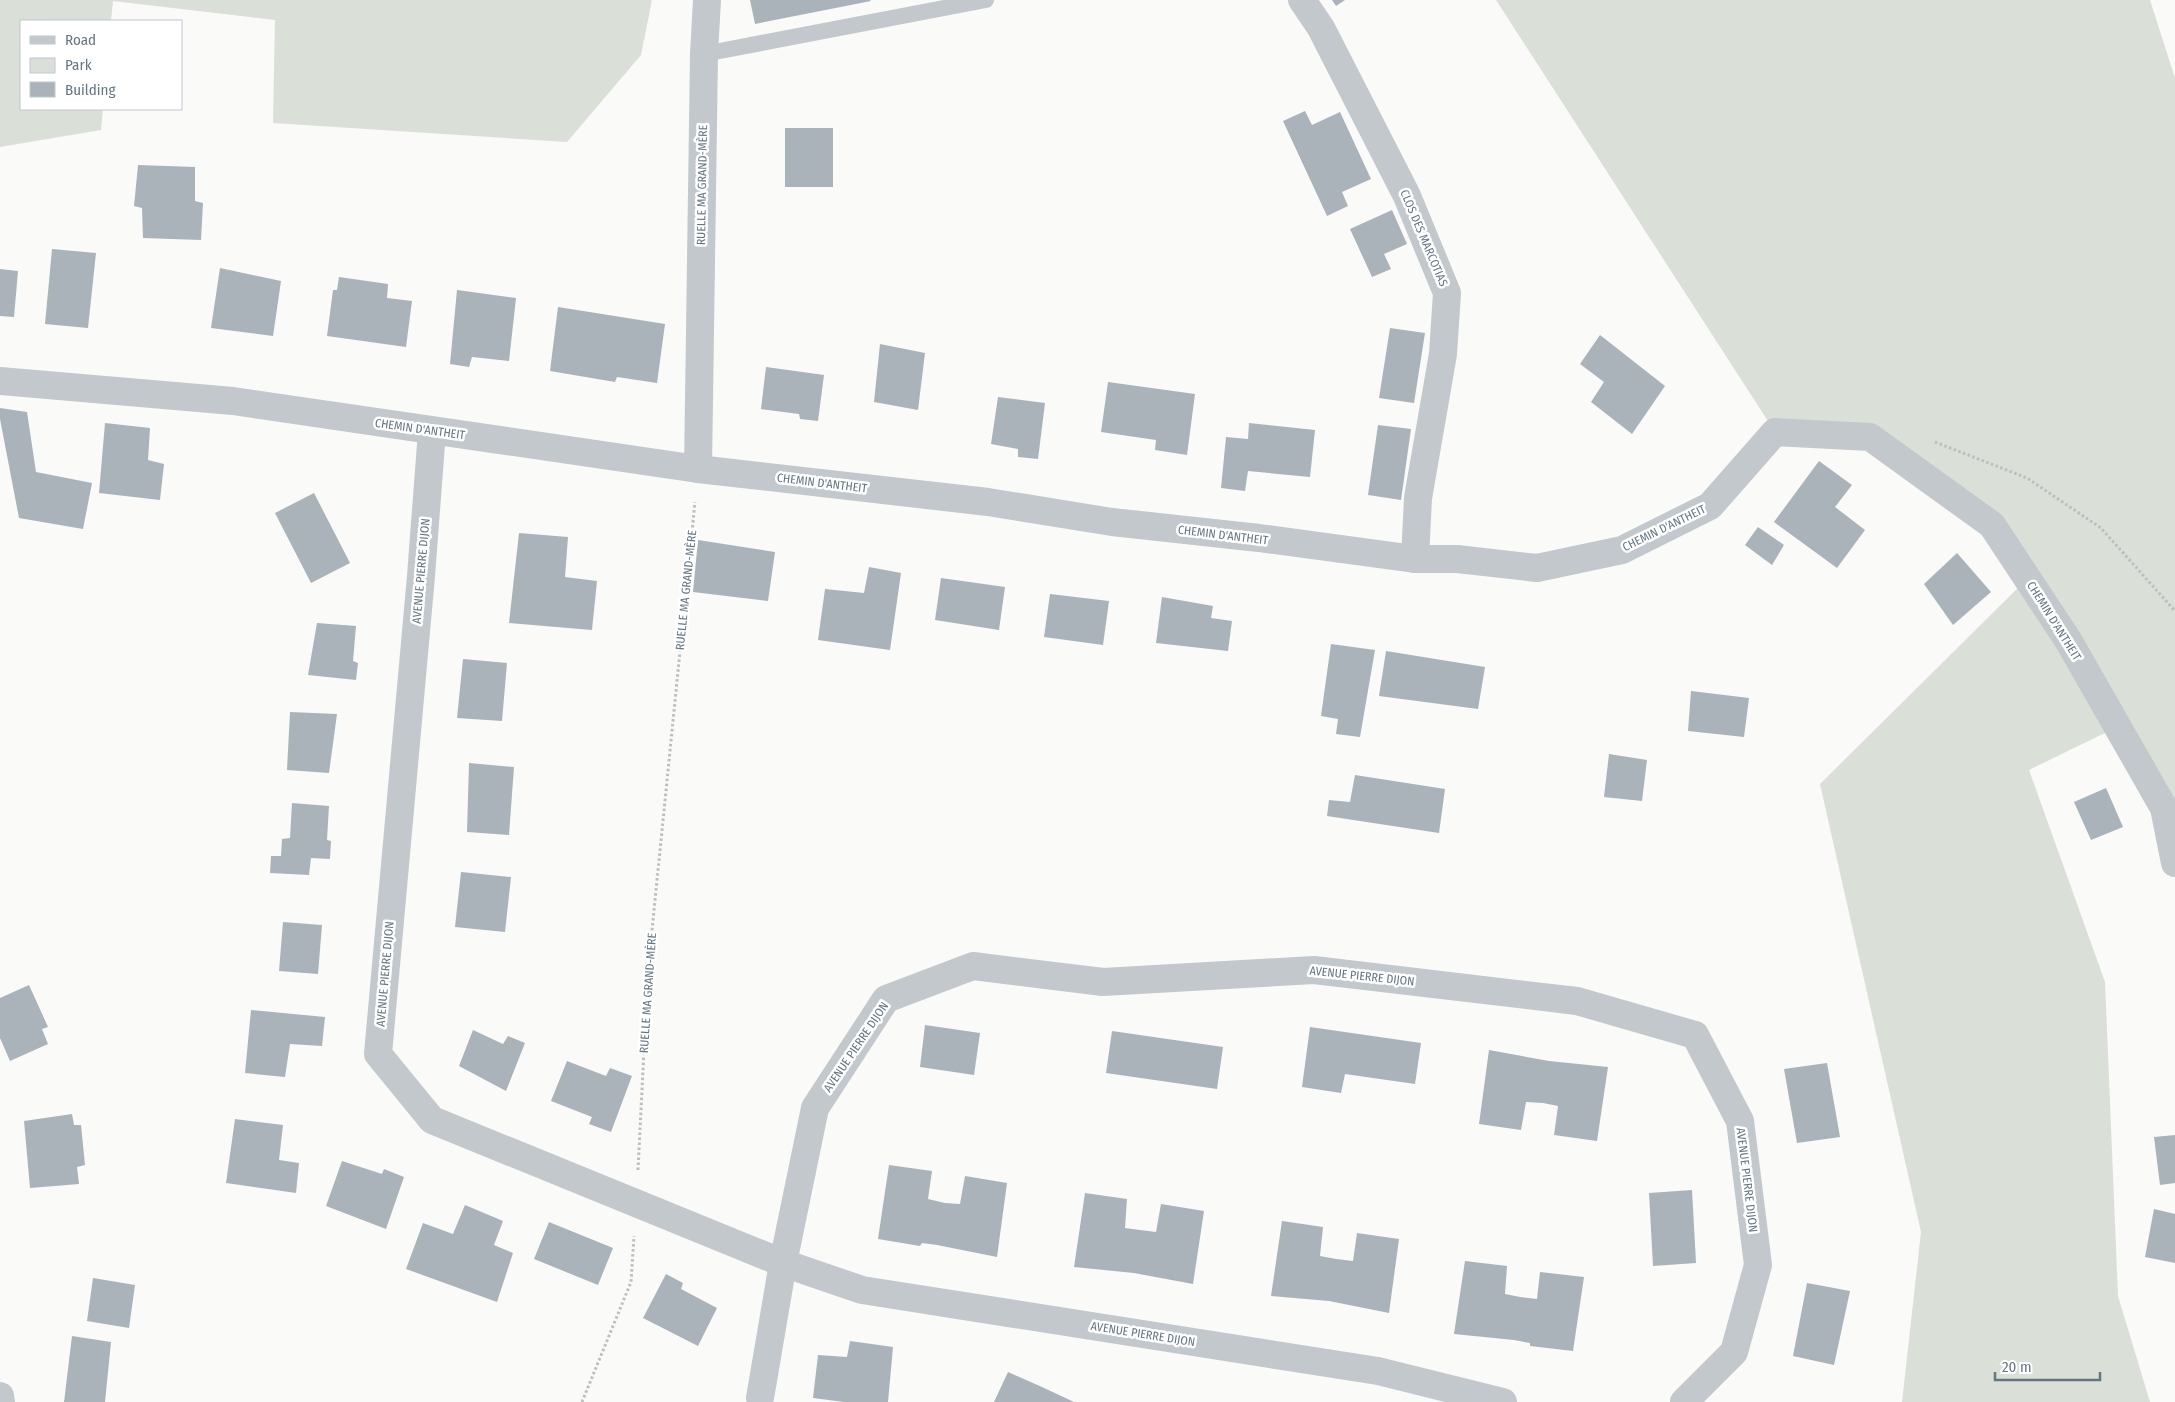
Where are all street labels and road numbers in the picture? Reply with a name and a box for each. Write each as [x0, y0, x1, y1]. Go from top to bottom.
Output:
street label: RUELLE MA GRAND-MÈRE [693, 124, 710, 245]
street label: CLOS DES MARCOTIAS [1397, 188, 1451, 288]
street label: CHEMIN D'ANTHEIT [374, 416, 466, 442]
street label: CHEMIN D'ANTHEIT [776, 471, 868, 496]
street label: CHEMIN D'ANTHEIT [1620, 502, 1708, 554]
street label: AVENUE PIERRE DIJON [409, 518, 433, 624]
street label: CHEMIN D'ANTHEIT [1177, 523, 1269, 548]
street label: RUELLE MA GRAND-MÈRE [672, 529, 699, 651]
street label: CHEMIN D'ANTHEIT [2024, 579, 2084, 663]
street label: AVENUE PIERRE DIJON [373, 921, 397, 1027]
street label: RUELLE MA GRAND-MÈRE [636, 932, 659, 1054]
street label: AVENUE PIERRE DIJON [1309, 964, 1415, 988]
street label: AVENUE PIERRE DIJON [821, 999, 891, 1095]
street label: AVENUE PIERRE DIJON [1734, 1127, 1760, 1233]
street label: AVENUE PIERRE DIJON [1090, 1319, 1196, 1349]

